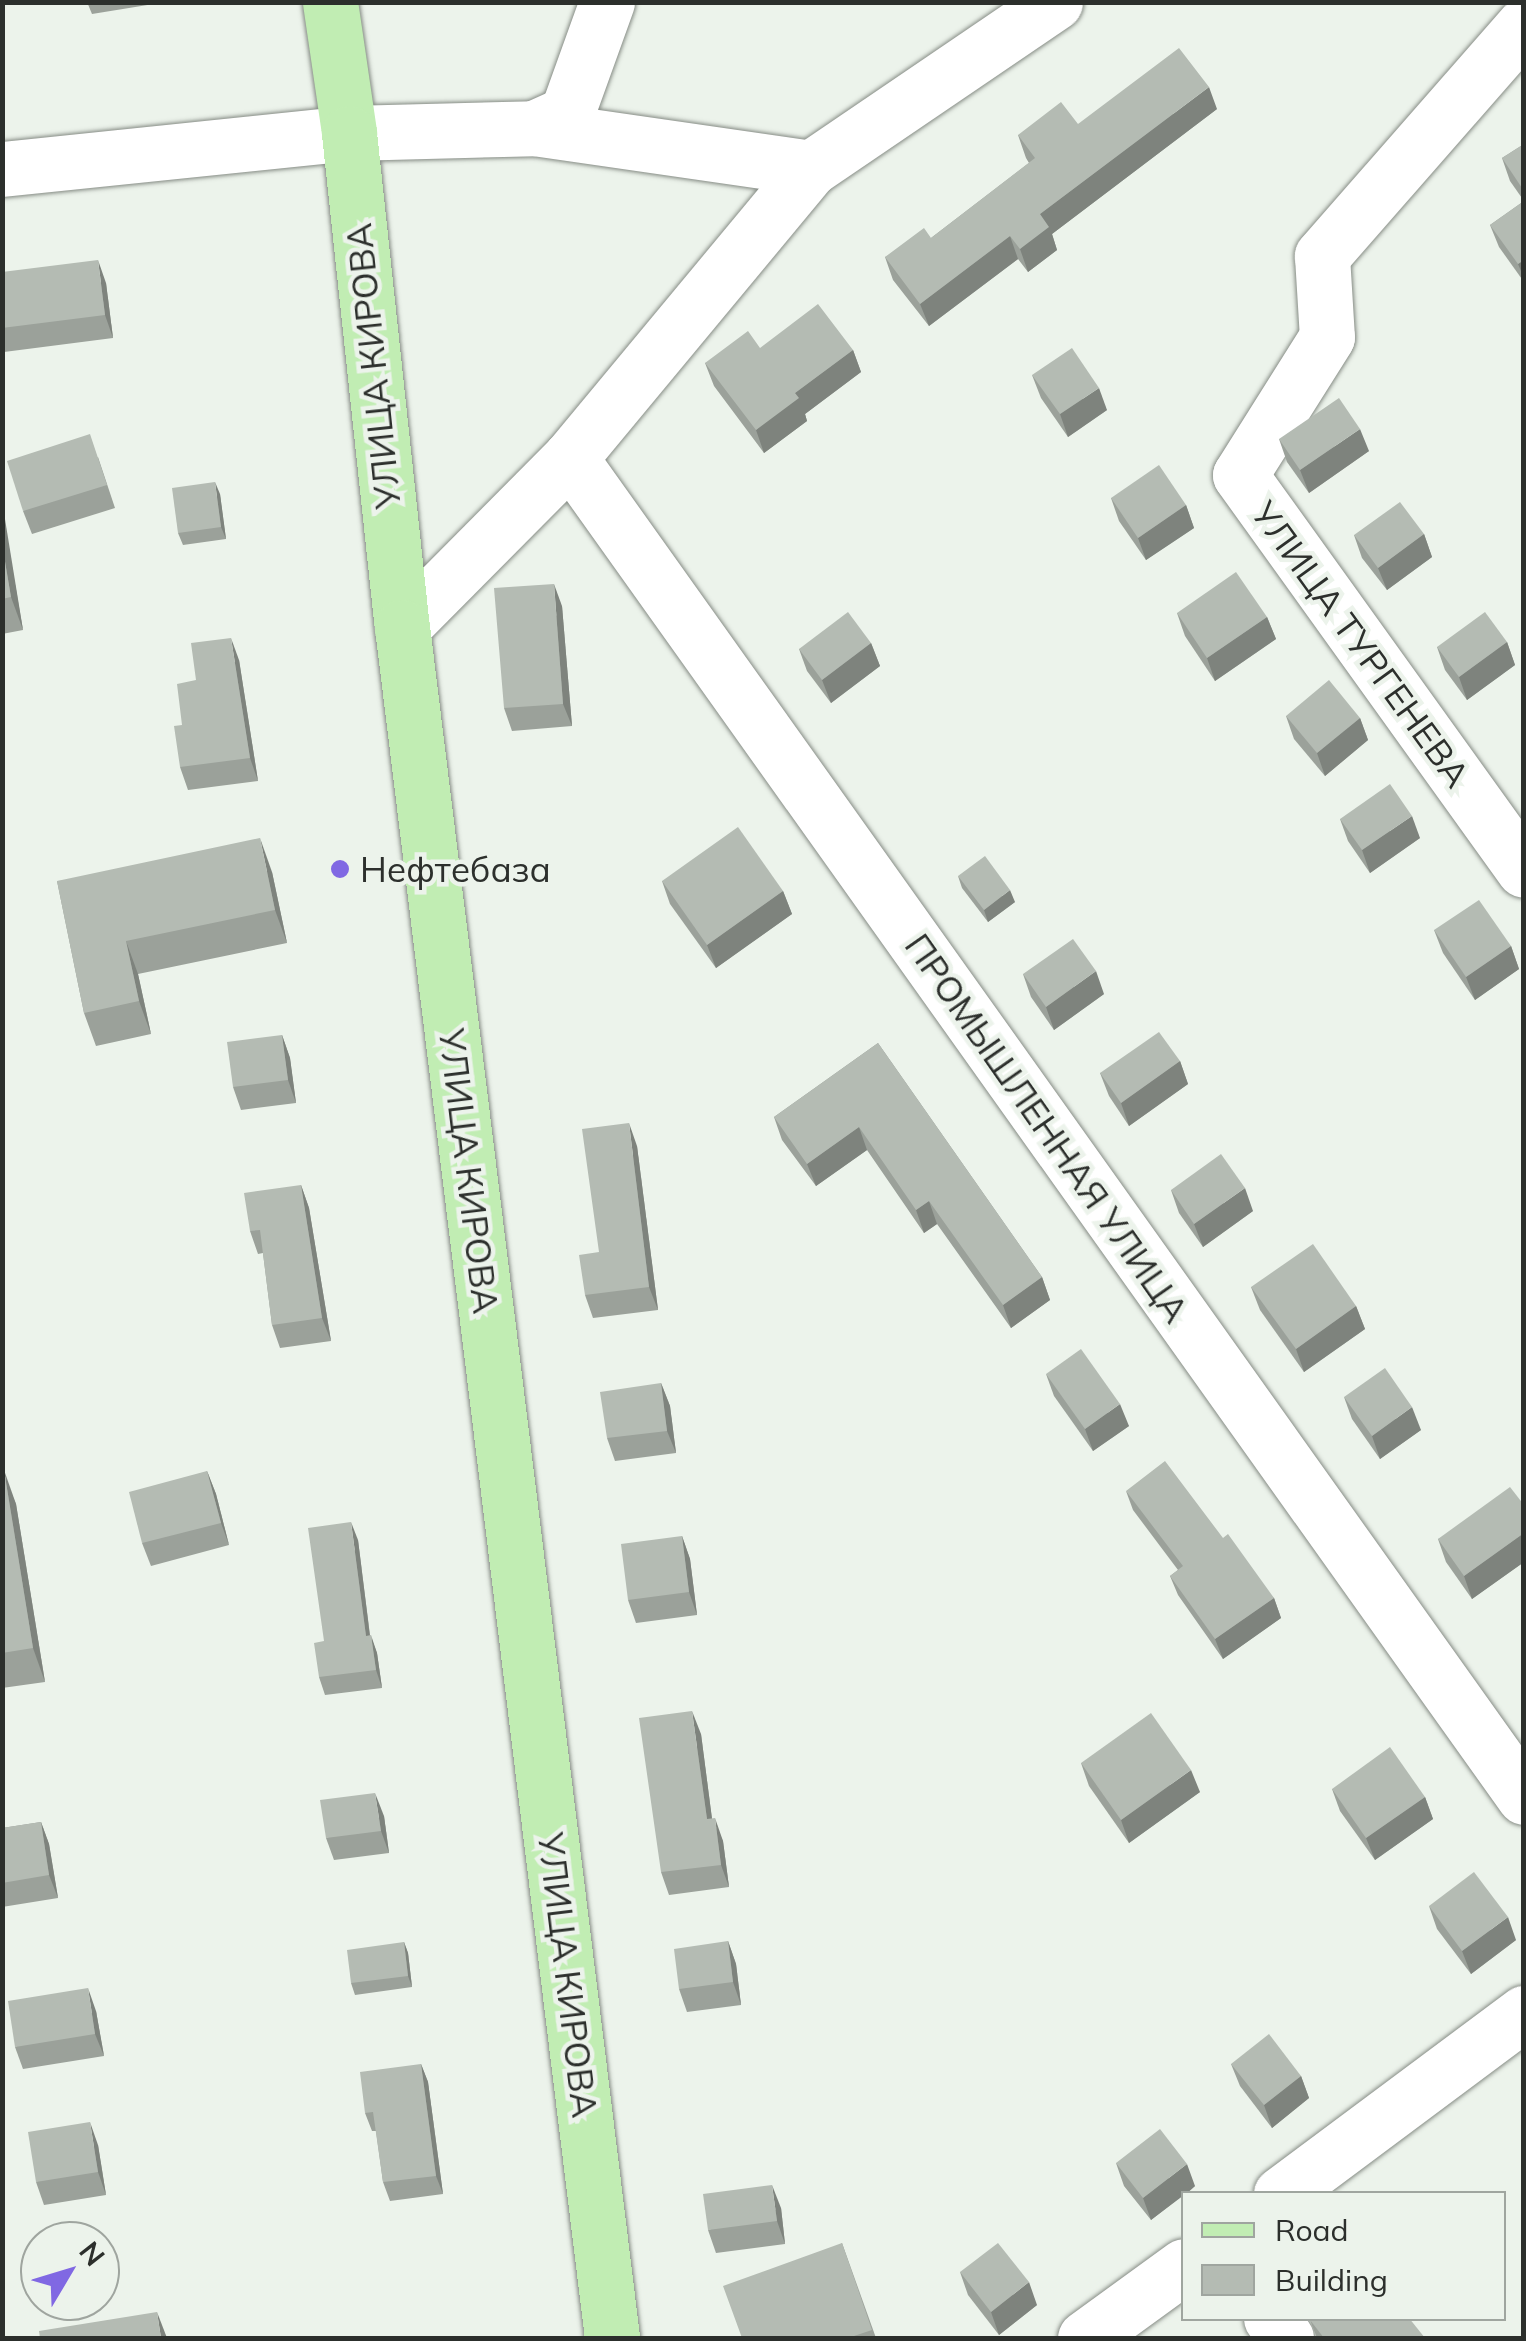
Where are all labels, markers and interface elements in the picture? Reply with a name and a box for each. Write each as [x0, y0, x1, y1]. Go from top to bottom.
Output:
street label: УЛИЦА КИРОВА [337, 221, 409, 511]
street label: УЛИЦА ТУРГЕНЕВА [1243, 493, 1479, 795]
place label: Нефтебаза [360, 848, 551, 890]
marker: Нефтебаза [329, 858, 351, 880]
street label: ПРОМЫШЛЕННАЯ УЛИЦА [897, 926, 1197, 1330]
street label: УЛИЦА КИРОВА [431, 1026, 507, 1316]
street label: УЛИЦА КИРОВА [530, 1830, 606, 2120]
legend [1181, 2191, 1506, 2321]
text: Road [1275, 2211, 1349, 2249]
north arrow [20, 2221, 120, 2321]
text: N [72, 2234, 113, 2273]
text: Building [1275, 2261, 1388, 2299]

